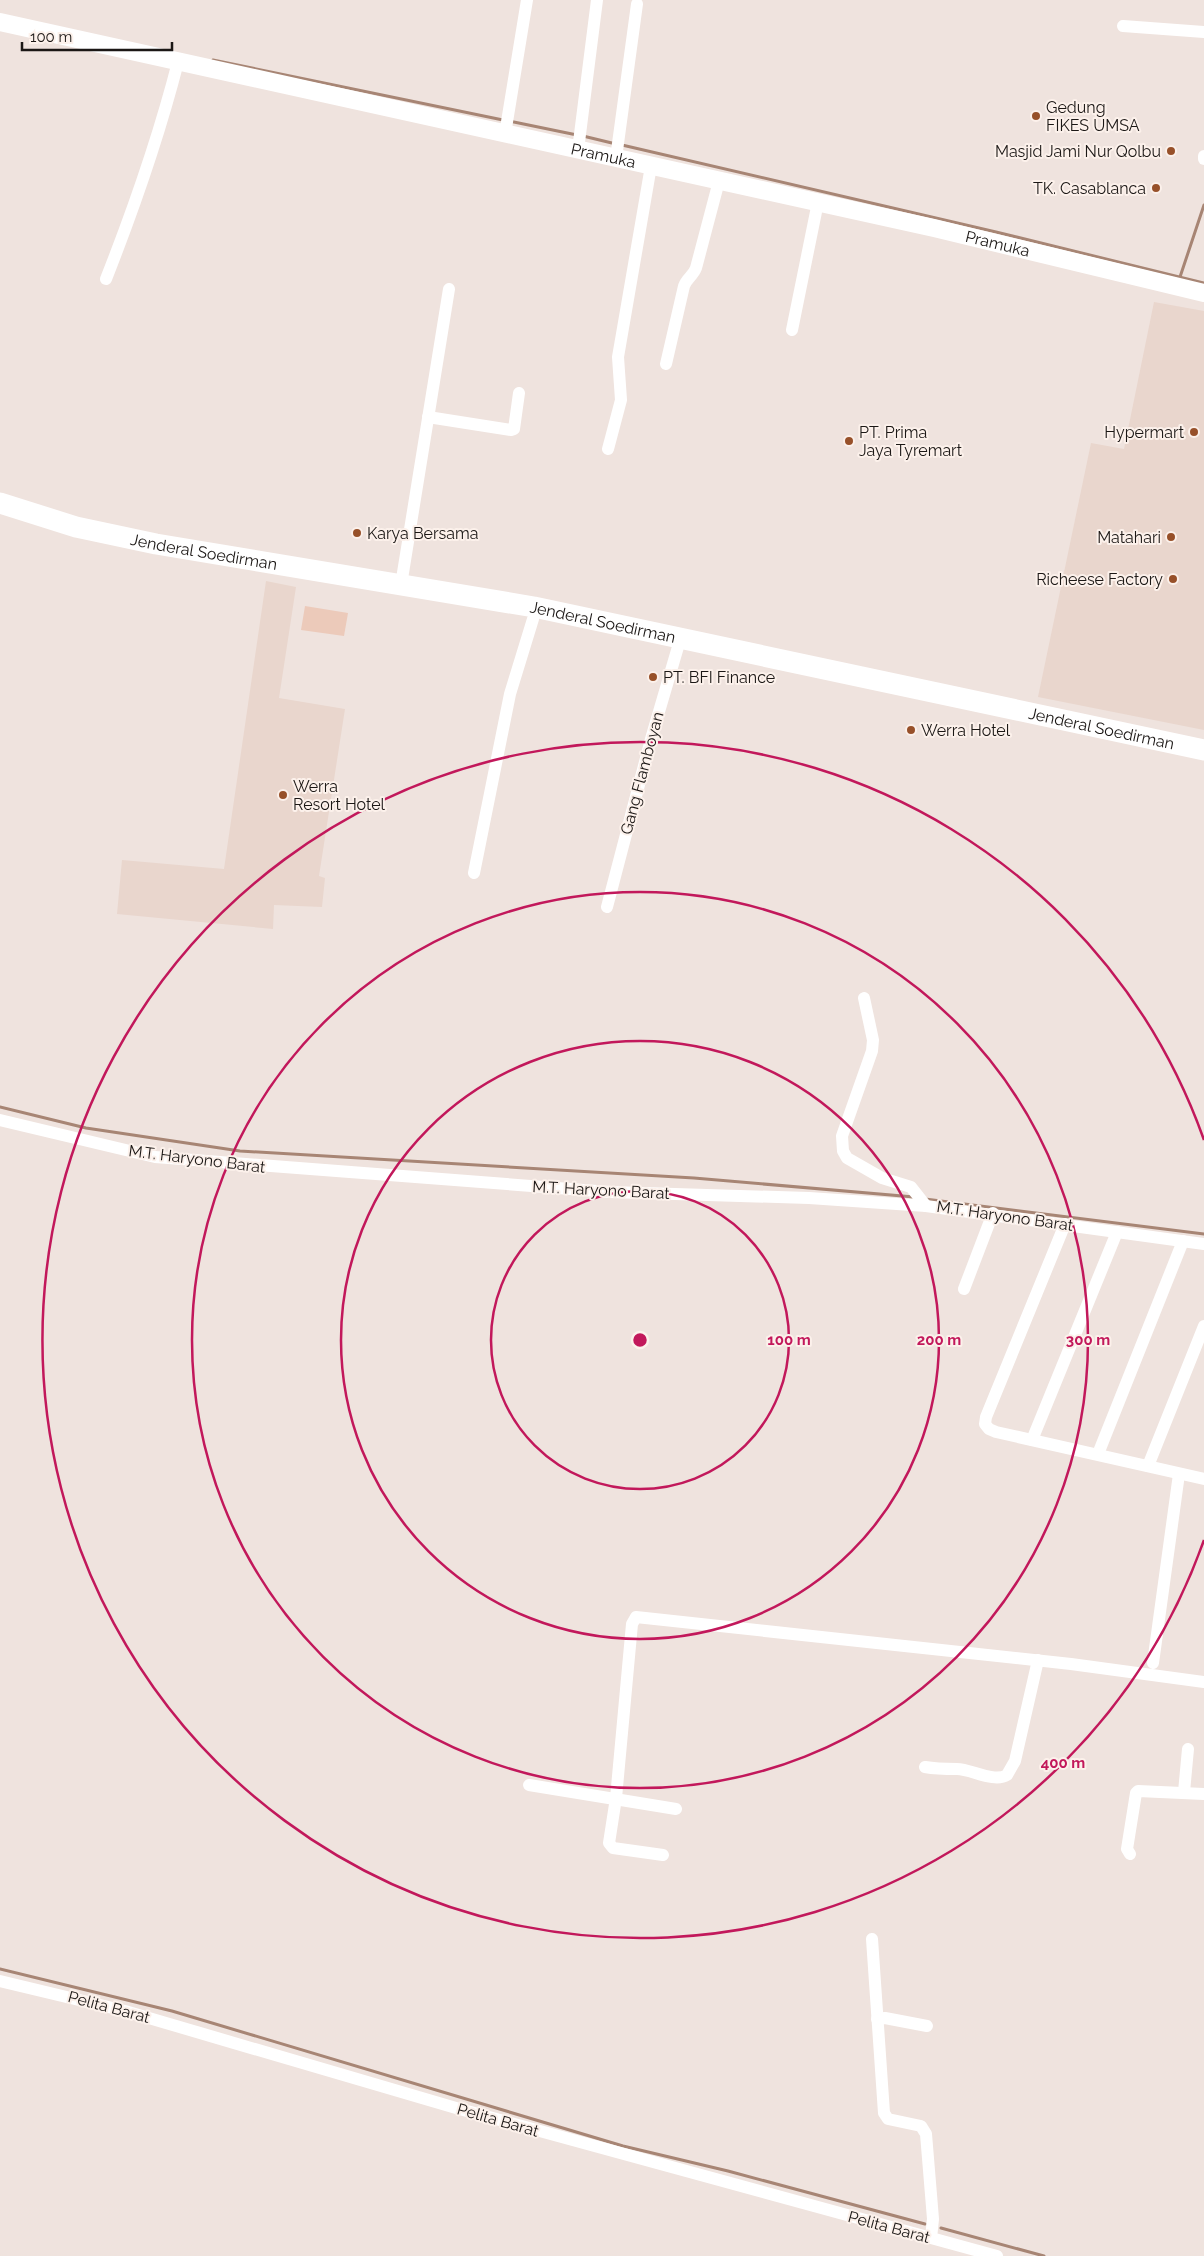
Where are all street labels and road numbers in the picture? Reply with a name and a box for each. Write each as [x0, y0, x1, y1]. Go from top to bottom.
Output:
street label: Pramuka [569, 139, 638, 171]
street label: Pramuka [964, 226, 1032, 260]
street label: Jenderal Soedirman [129, 529, 279, 574]
street label: Jenderal Soedirman [529, 597, 677, 646]
street label: Jenderal Soedirman [1027, 703, 1176, 753]
street label: Gang Flamboyan [616, 710, 668, 836]
street label: M.T. Haryono Barat [128, 1141, 267, 1177]
street label: M.T. Haryono Barat [532, 1177, 671, 1203]
street label: M.T. Haryono Barat [936, 1197, 1075, 1235]
street label: Pelita Barat [66, 1987, 153, 2027]
street label: Pelita Barat [455, 2099, 542, 2141]
street label: Pelita Barat [846, 2207, 933, 2247]

